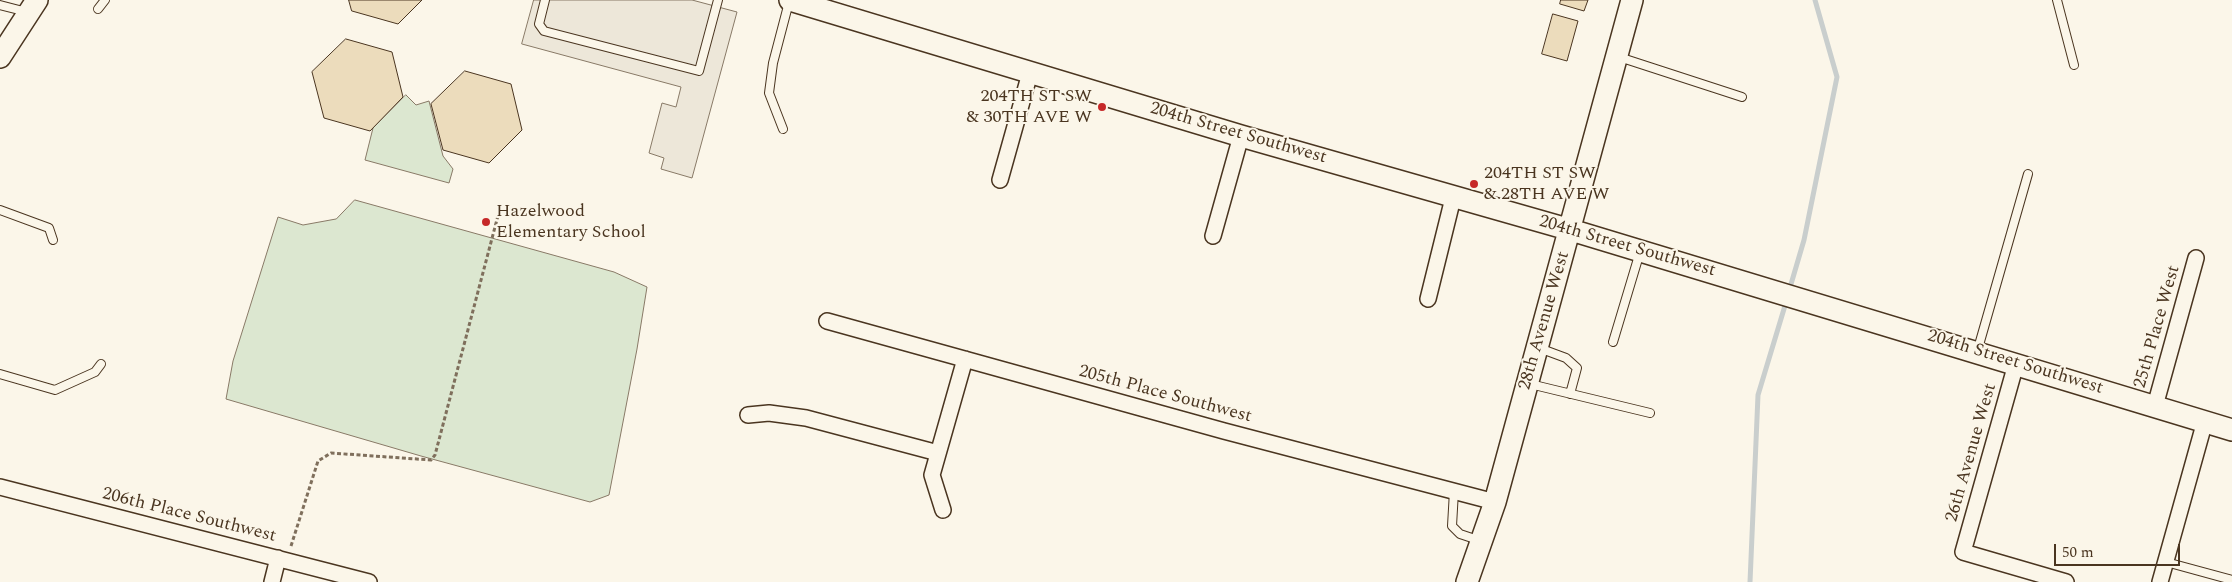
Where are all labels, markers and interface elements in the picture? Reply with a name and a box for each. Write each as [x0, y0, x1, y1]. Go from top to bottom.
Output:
place label: 204TH ST SW & 30TH AVE W [967, 86, 1092, 128]
street label: 204th Street Southwest [1147, 98, 1329, 170]
marker: 204TH ST SW & 30TH AVE W [1096, 101, 1108, 113]
place label: 204TH ST SW & 28TH AVE W [1484, 163, 1609, 205]
marker: 204TH ST SW & 28TH AVE W [1468, 178, 1480, 190]
place label: Hazelwood Elementary School [496, 201, 646, 243]
street label: 204th Street Southwest [1536, 211, 1718, 283]
marker: Hazelwood Elementary School [480, 216, 492, 228]
street label: 28th Avenue West [1515, 249, 1575, 393]
street label: 25th Place West [2130, 263, 2186, 391]
street label: 204th Street Southwest [1924, 326, 2106, 400]
street label: 205th Place Southwest [1076, 361, 1254, 429]
street label: 26th Avenue West [1942, 381, 2002, 525]
street label: 206th Place Southwest [100, 484, 278, 548]
scale bar [2057, 534, 2183, 566]
text: 50 m [2062, 541, 2094, 564]

